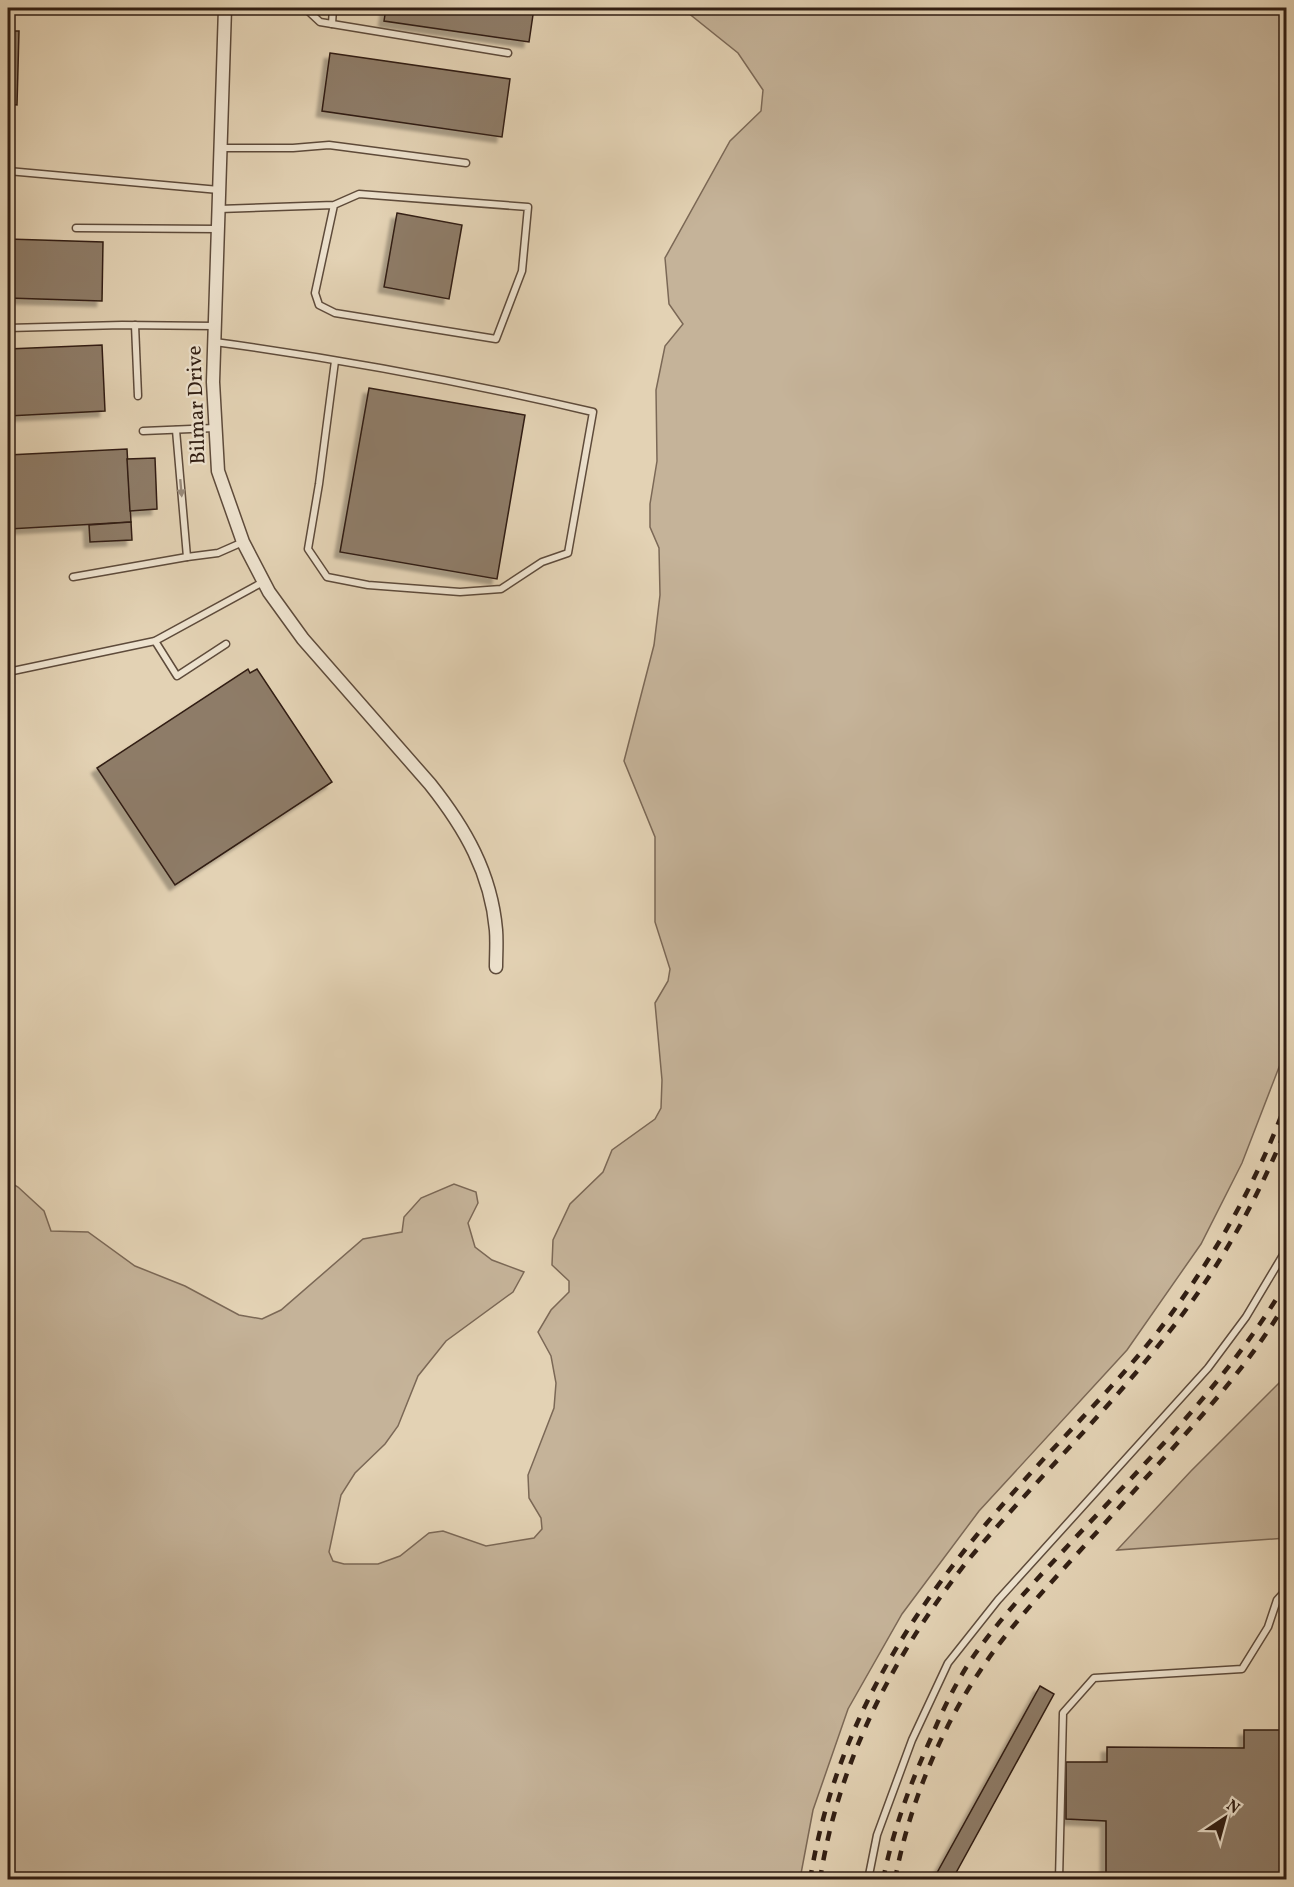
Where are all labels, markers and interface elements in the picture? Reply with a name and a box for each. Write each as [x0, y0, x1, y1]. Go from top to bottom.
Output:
street label: Bilmar Drive [180, 345, 214, 465]
one-way arrow [176, 478, 186, 497]
north arrow [1195, 1788, 1255, 1848]
text: N [1221, 1795, 1244, 1820]

